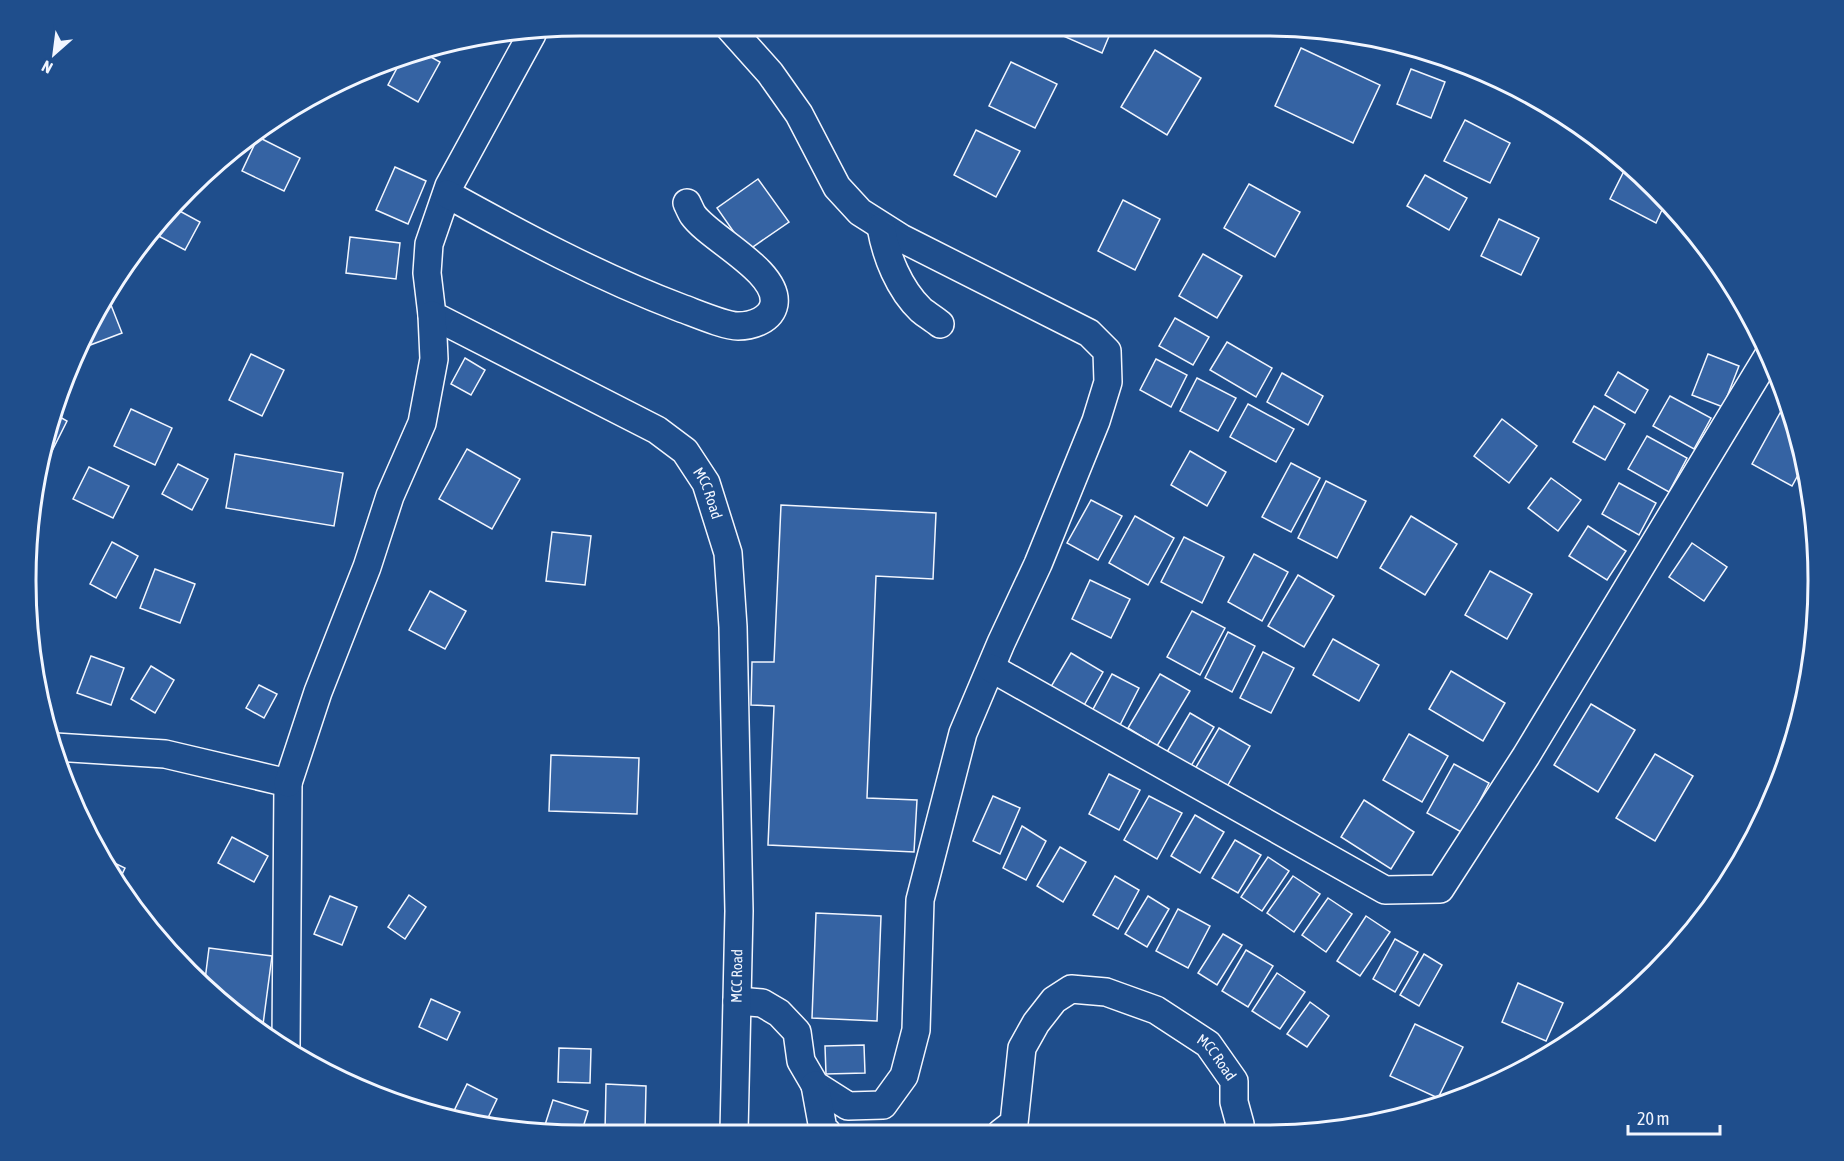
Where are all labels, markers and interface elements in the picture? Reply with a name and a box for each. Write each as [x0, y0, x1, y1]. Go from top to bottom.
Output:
north arrow [24, 24, 84, 84]
text: N [39, 57, 55, 77]
street label: MCC Road [690, 464, 726, 521]
street label: MCC Road [728, 949, 745, 1003]
street label: MCC Road [1194, 1030, 1240, 1084]
scale bar [1628, 1098, 1720, 1136]
text: 20 m [1637, 1108, 1669, 1129]

